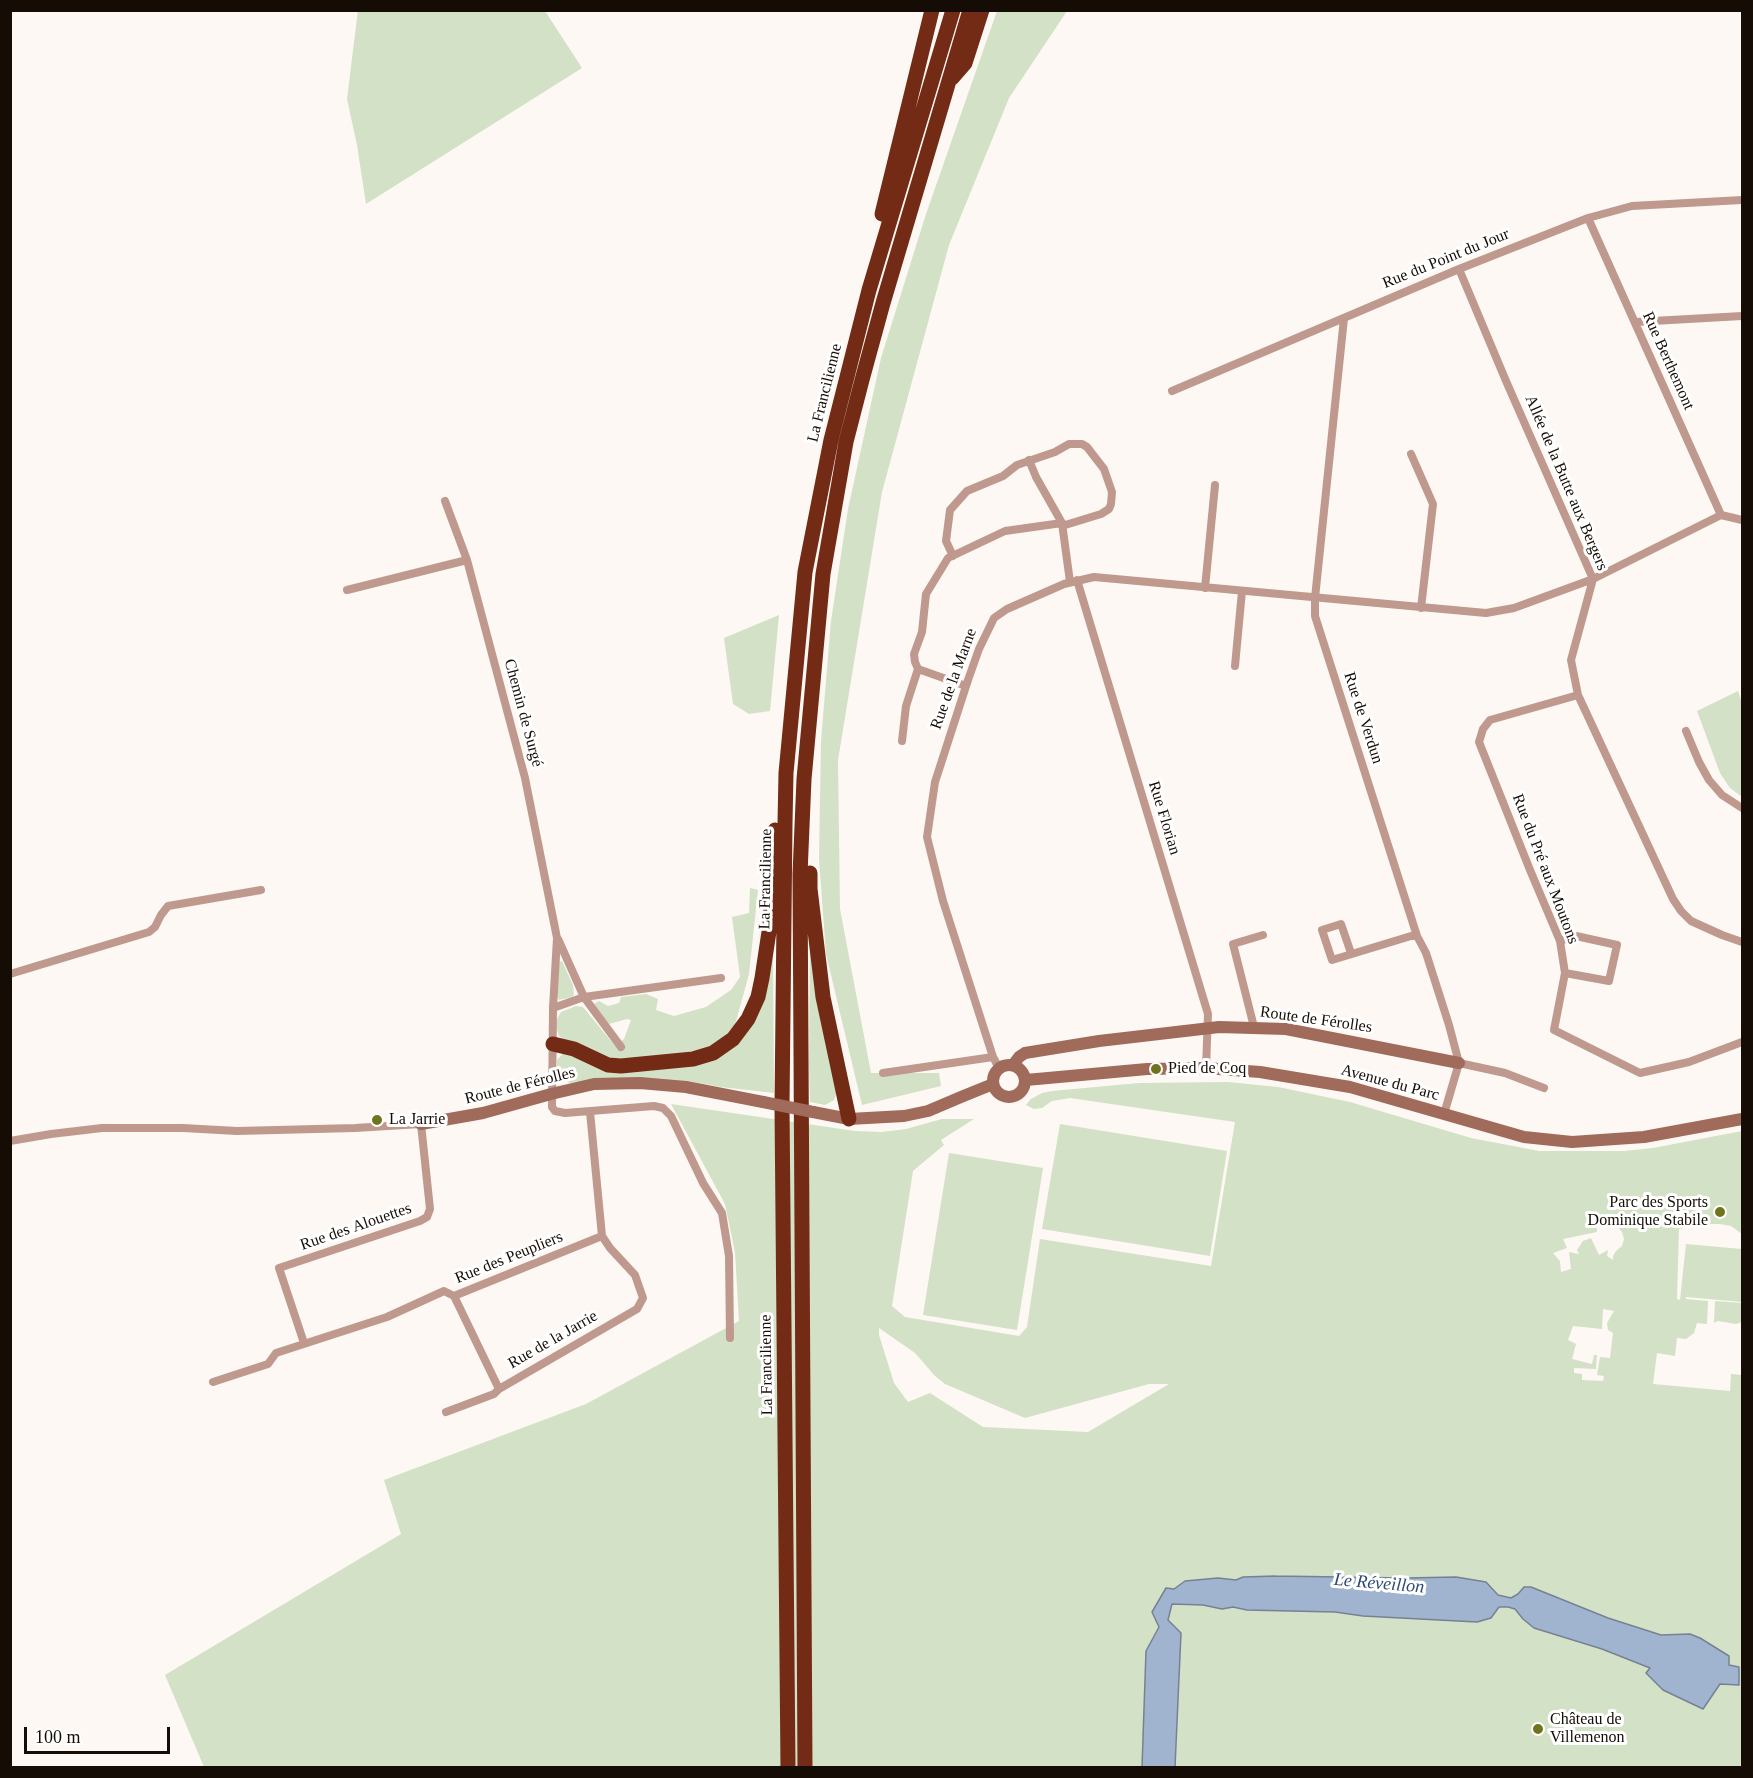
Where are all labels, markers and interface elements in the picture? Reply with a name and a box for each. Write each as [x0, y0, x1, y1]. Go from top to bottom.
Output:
street label: Rue du Point du Jour [1380, 225, 1512, 293]
street label: Rue Berthemont [1638, 309, 1698, 413]
street label: La Francilienne [803, 342, 847, 444]
street label: Allée de la Butte aux Bergers [1520, 392, 1612, 574]
street label: Rue de la Marne [927, 626, 981, 732]
street label: Chemin de Surgé [499, 657, 547, 769]
street label: Rue de Verdun [1339, 670, 1387, 766]
street label: Rue Florian [1144, 779, 1184, 857]
street label: Rue du Pré aux Moutons [1508, 791, 1582, 947]
street label: La Francilienne [756, 828, 776, 930]
street label: Route de Férolles [1259, 1003, 1373, 1037]
place label: Pied de Coq [1168, 1059, 1246, 1079]
street label: Avenue du Parc [1339, 1061, 1441, 1105]
marker: Pied de Coq [1149, 1062, 1163, 1076]
street label: Route de Férolles [463, 1063, 577, 1109]
place label: La Jarrie [389, 1110, 445, 1130]
marker: La Jarrie [370, 1113, 384, 1127]
place label: Parc des Sports Dominique Stabile [1588, 1193, 1708, 1231]
street label: Rue des Alouettes [298, 1199, 414, 1255]
marker: Parc des Sports Dominique Stabile [1713, 1205, 1727, 1219]
street label: Rue des Peupliers [452, 1228, 566, 1288]
street label: Rue de la Jarrie [505, 1307, 601, 1373]
street label: La Francilienne [757, 1314, 777, 1416]
water label: Le Réveillon [1333, 1569, 1425, 1599]
place label: Château de Villemenon [1550, 1710, 1625, 1748]
scale bar [27, 1715, 172, 1753]
marker: Château de Villemenon [1531, 1722, 1545, 1736]
text: 100 m [35, 1727, 81, 1747]

